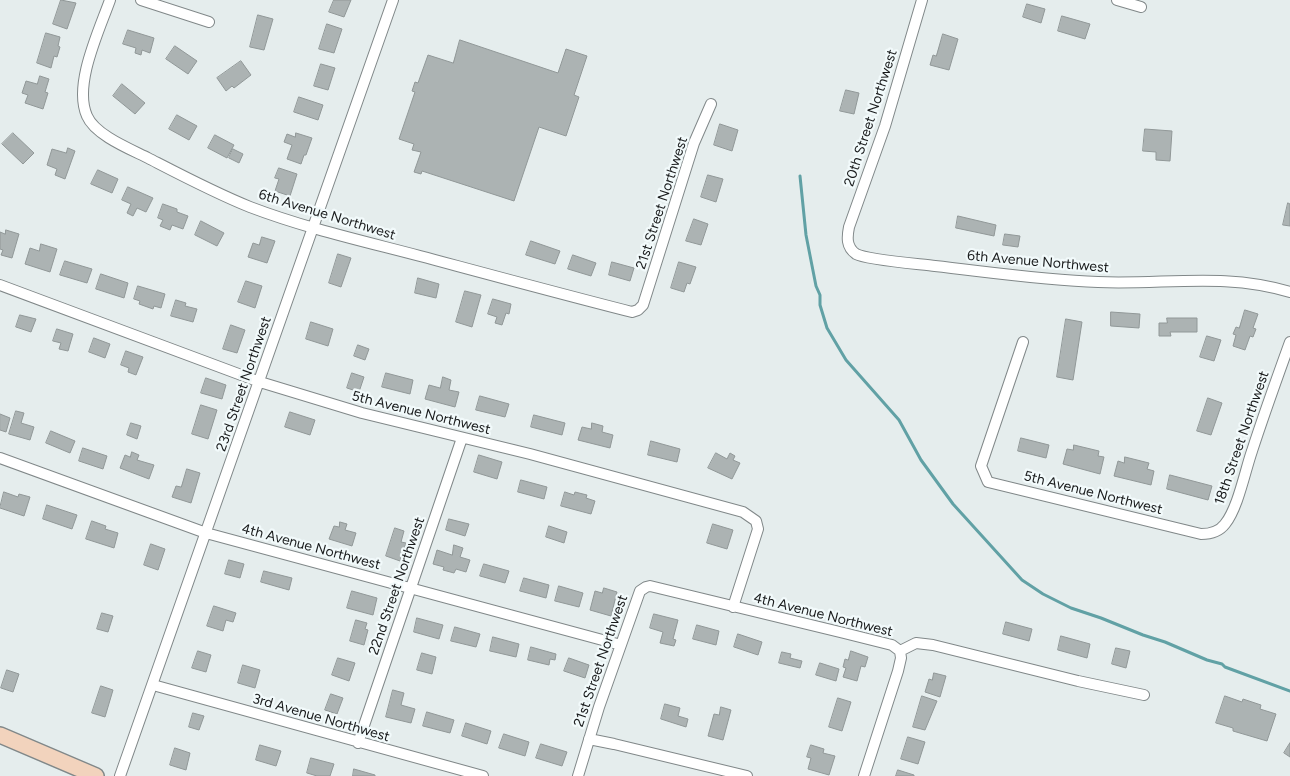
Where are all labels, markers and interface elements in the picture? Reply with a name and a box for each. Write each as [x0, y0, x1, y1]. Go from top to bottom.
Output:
street label: 20th Street Northwest [841, 47, 901, 189]
street label: 21st Street Northwest [633, 135, 691, 271]
street label: 6th Avenue Northwest [257, 186, 397, 244]
street label: 6th Avenue Northwest [966, 247, 1110, 277]
street label: 23rd Street Northwest [213, 314, 275, 454]
street label: 18th Street Northwest [1211, 369, 1273, 507]
street label: 5th Avenue Northwest [350, 388, 492, 438]
street label: 5th Avenue Northwest [1022, 468, 1164, 518]
street label: 22nd Street Northwest [365, 515, 429, 657]
street label: 4th Avenue Northwest [240, 520, 382, 574]
street label: 4th Avenue Northwest [752, 590, 894, 640]
street label: 21st Street Northwest [571, 593, 631, 729]
street label: 3rd Avenue Northwest [251, 690, 391, 746]

